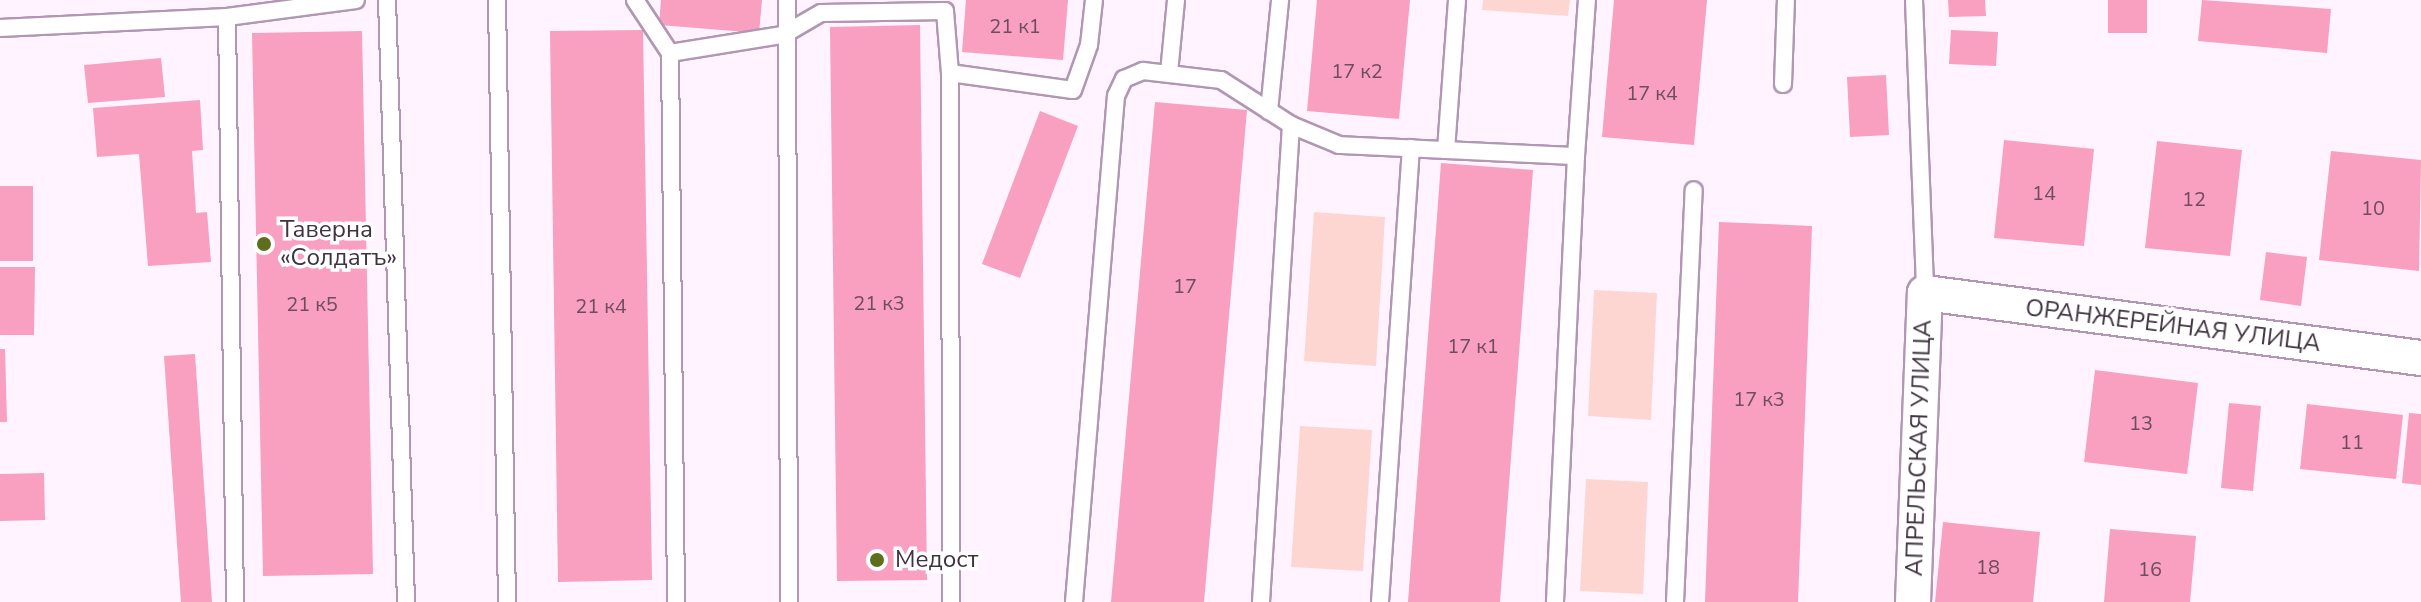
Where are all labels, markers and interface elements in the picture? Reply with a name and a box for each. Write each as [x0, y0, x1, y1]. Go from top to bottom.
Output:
house number: 21 к1 [989, 14, 1041, 38]
house number: 17 к2 [1331, 59, 1383, 83]
house number: 17 к4 [1626, 81, 1678, 105]
house number: 14 [2032, 181, 2056, 205]
house number: 12 [2182, 187, 2206, 211]
house number: 10 [2361, 196, 2385, 220]
place label: Таверна «Солдатъ» [280, 216, 397, 272]
marker: Таверна «Солдатъ» [255, 235, 273, 253]
house number: 17 [1173, 274, 1197, 298]
house number: 21 к3 [853, 291, 905, 315]
house number: 21 к5 [286, 292, 338, 316]
house number: 21 к4 [575, 294, 627, 318]
street label: ОРАНЖЕРЕЙНАЯ УЛИЦА [2024, 294, 2322, 358]
street label: АПРЕЛЬСКАЯ УЛИЦА [1900, 319, 1938, 577]
house number: 17 к1 [1447, 334, 1499, 358]
house number: 17 к3 [1733, 387, 1785, 411]
house number: 13 [2129, 411, 2153, 435]
house number: 11 [2340, 430, 2364, 454]
place label: Медост [895, 546, 978, 574]
marker: Медост [866, 549, 888, 571]
house number: 18 [1976, 555, 2000, 579]
house number: 16 [2138, 557, 2162, 581]

